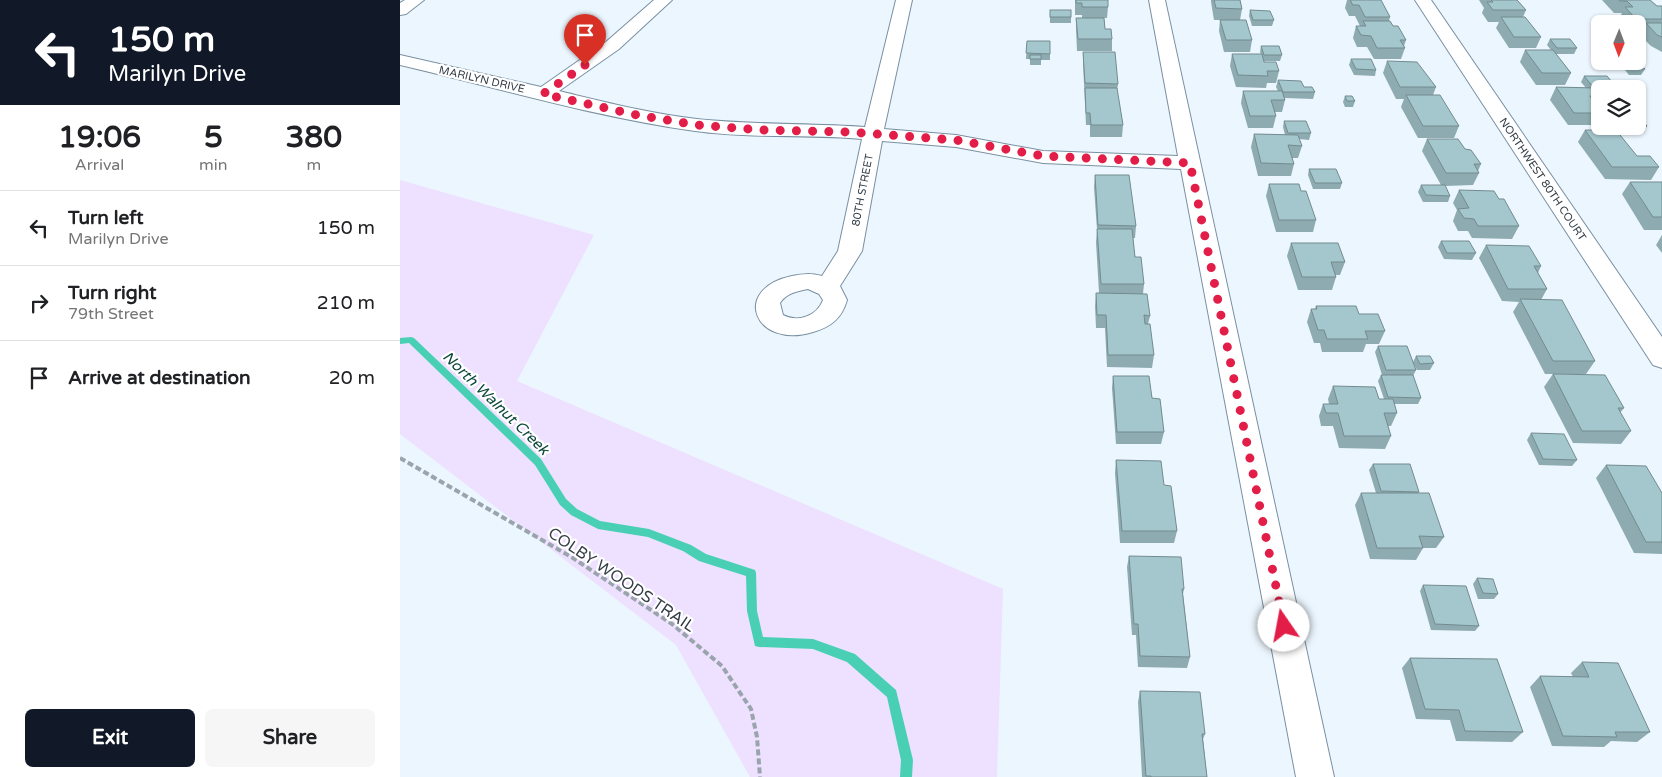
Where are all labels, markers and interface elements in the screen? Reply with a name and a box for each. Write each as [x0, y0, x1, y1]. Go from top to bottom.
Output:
pin [564, 14, 606, 65]
north arrow [1591, 15, 1646, 70]
map controls [1591, 15, 1646, 135]
text: 150 m [108, 19, 215, 61]
icon: left [25, 20, 90, 85]
icon: arrive [571, 21, 599, 49]
text: Marilyn Drive [108, 61, 246, 87]
street label: MARILYN DRIVE [438, 63, 526, 96]
button: layers [1591, 80, 1646, 135]
street label: NORTHWEST 80TH COURT [1496, 115, 1589, 244]
text: 19:06 [58, 119, 141, 156]
text: 5 [204, 119, 223, 156]
text: 380 [286, 119, 342, 156]
street label: 80TH STREET [849, 153, 876, 227]
text: Arrival [75, 155, 124, 175]
text: min [199, 155, 228, 175]
text: m [306, 155, 321, 175]
text: Turn left [68, 207, 144, 229]
icon: left [25, 214, 53, 242]
text: 150 m [317, 217, 375, 239]
text: Marilyn Drive [68, 229, 168, 249]
text: Turn right [68, 282, 156, 304]
icon: right [25, 289, 53, 317]
text: 210 m [317, 292, 375, 314]
text: 79th Street [68, 304, 154, 324]
water label: North Walnut Creek [439, 348, 554, 460]
icon: arrive [25, 364, 53, 392]
text: Arrive at destination [68, 367, 251, 389]
text: 20 m [329, 367, 375, 389]
street label: COLBY WOODS TRAIL [544, 523, 699, 637]
position arrow [1257, 599, 1309, 651]
button: Exit [25, 709, 195, 767]
button: Share [205, 709, 375, 767]

